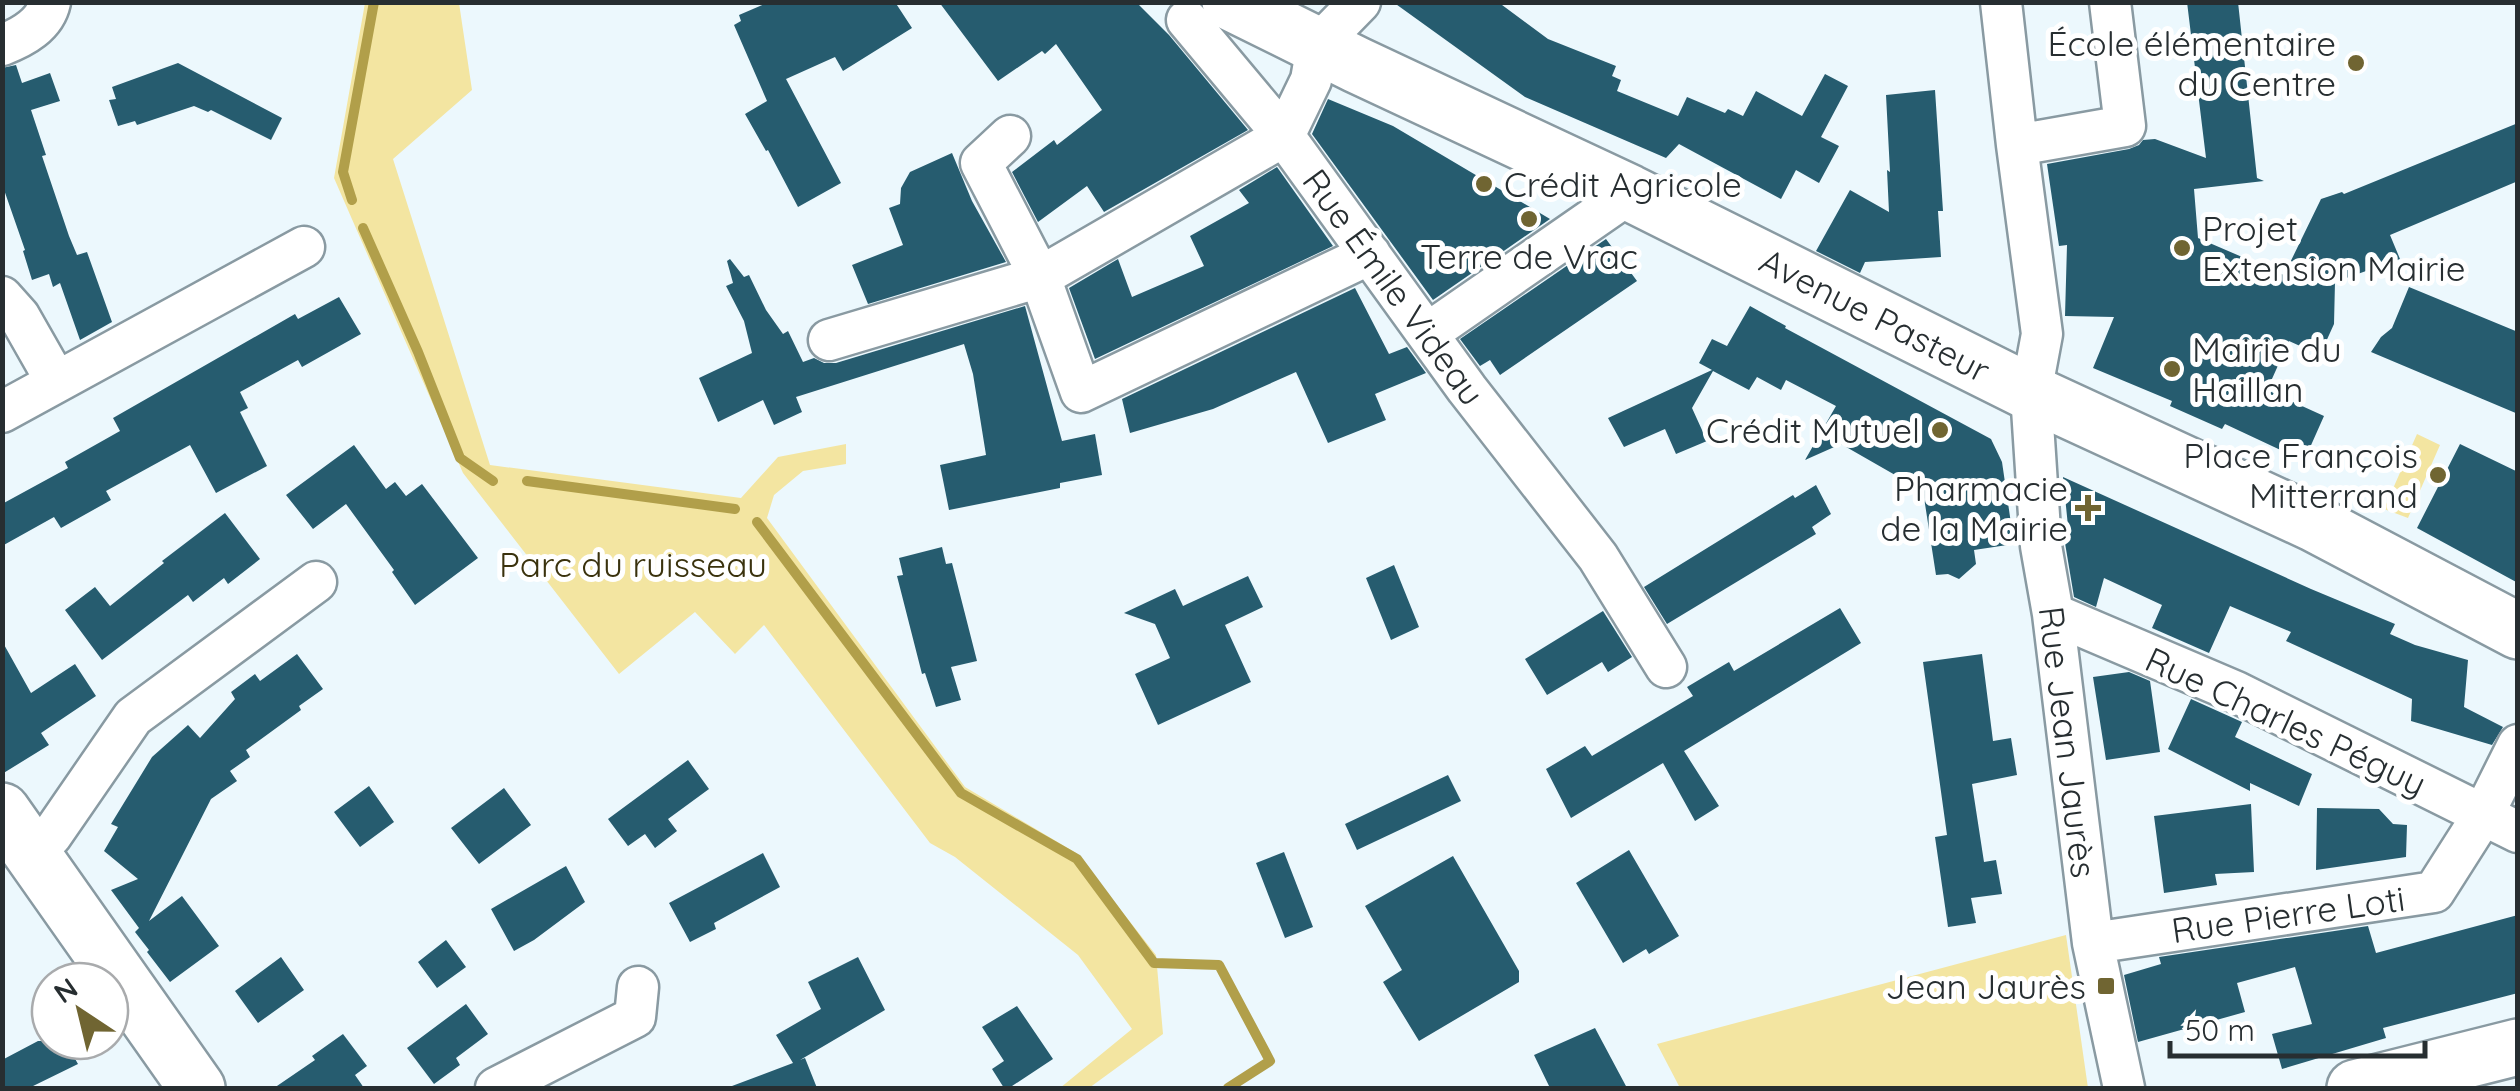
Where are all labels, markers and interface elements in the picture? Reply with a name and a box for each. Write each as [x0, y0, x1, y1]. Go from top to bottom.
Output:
place label: École élémentaire du Centre [2048, 21, 2336, 105]
marker: École élémentaire du Centre [2345, 52, 2367, 74]
street label: Rue Émile Videau [1294, 160, 1494, 414]
place label: Crédit Agricole [1504, 162, 1742, 206]
marker: Crédit Agricole [1473, 173, 1495, 195]
place label: Projet Extension Mairie [2202, 206, 2465, 290]
marker: Terre de Vrac [1518, 208, 1540, 230]
place label: Terre de Vrac [1420, 234, 1638, 278]
marker: Projet Extension Mairie [2171, 237, 2193, 259]
street label: Avenue Pasteur [1753, 238, 1997, 392]
place label: Mairie du Haillan [2192, 327, 2342, 411]
marker: Mairie du Haillan [2161, 358, 2183, 380]
place label: Crédit Mutuel [1706, 408, 1920, 452]
marker: Crédit Mutuel [1929, 419, 1951, 441]
place label: Place François Mitterrand [2183, 433, 2418, 517]
marker: Place François Mitterrand [2427, 464, 2449, 486]
place label: Pharmacie de la Mairie [1880, 466, 2068, 550]
marker: Pharmacie de la Mairie [2077, 497, 2099, 519]
park label: Parc du ruisseau [499, 542, 767, 586]
street label: Rue Jean Jaurès [2030, 604, 2106, 880]
street label: Rue Charles Péguy [2139, 637, 2433, 805]
street label: Rue Pierre Loti [2169, 876, 2407, 952]
north arrow [30, 961, 130, 1061]
place label: Jean Jaurès [1885, 964, 2086, 1008]
text: N [47, 970, 84, 1010]
marker: Jean Jaurès [2095, 975, 2117, 997]
scale bar [2170, 996, 2425, 1058]
text: 50 m [2185, 1011, 2255, 1049]

